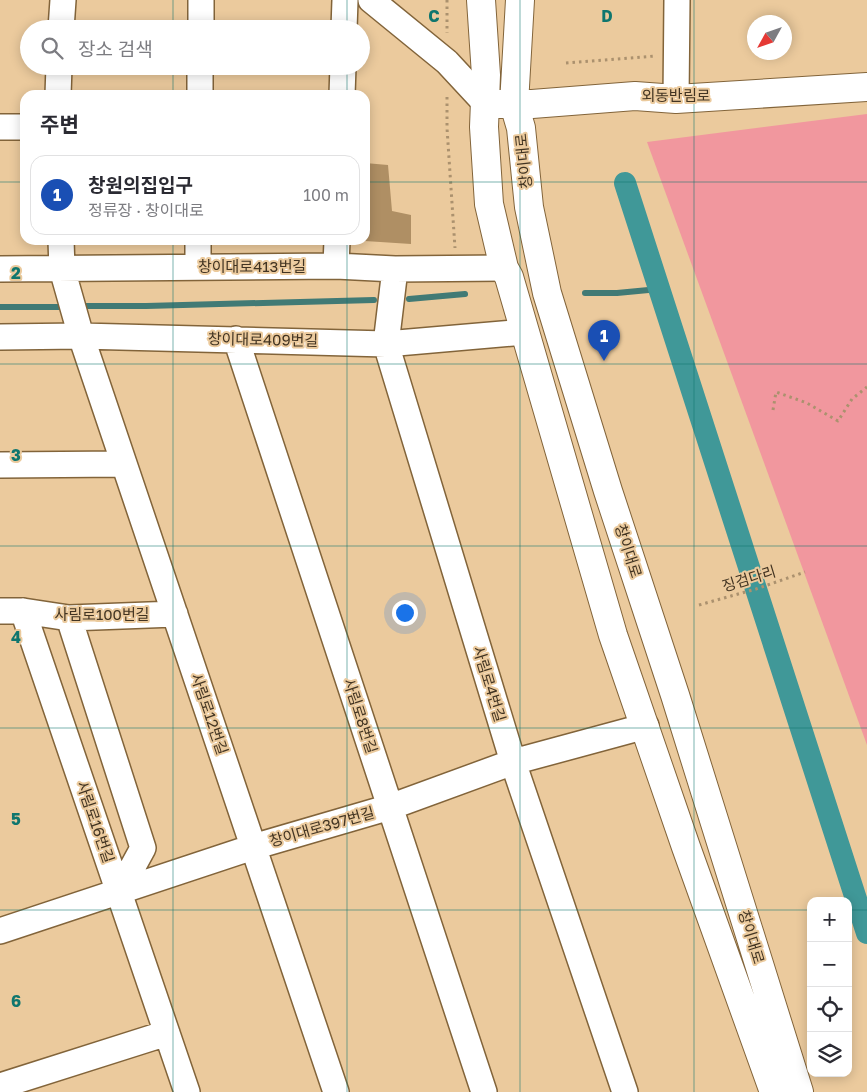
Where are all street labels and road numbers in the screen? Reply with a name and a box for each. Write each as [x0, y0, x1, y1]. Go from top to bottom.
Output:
street label: 외동반림로 [641, 86, 711, 104]
street label: 창이대로 [511, 133, 535, 189]
street label: 창이대로413번길 [198, 257, 306, 275]
street label: 창이대로409번길 [208, 329, 318, 349]
street label: 창이대로 [612, 522, 646, 580]
street label: 징검다리 [720, 561, 778, 595]
street label: 사림로100번길 [55, 605, 149, 623]
street label: 사림로4번길 [470, 644, 510, 724]
street label: 사림로12번길 [188, 671, 232, 757]
street label: 사림로8번길 [340, 676, 382, 756]
street label: 사림로16번길 [74, 778, 118, 865]
street label: 창이대로397번길 [267, 802, 376, 850]
street label: 창이대로 [735, 908, 769, 966]

